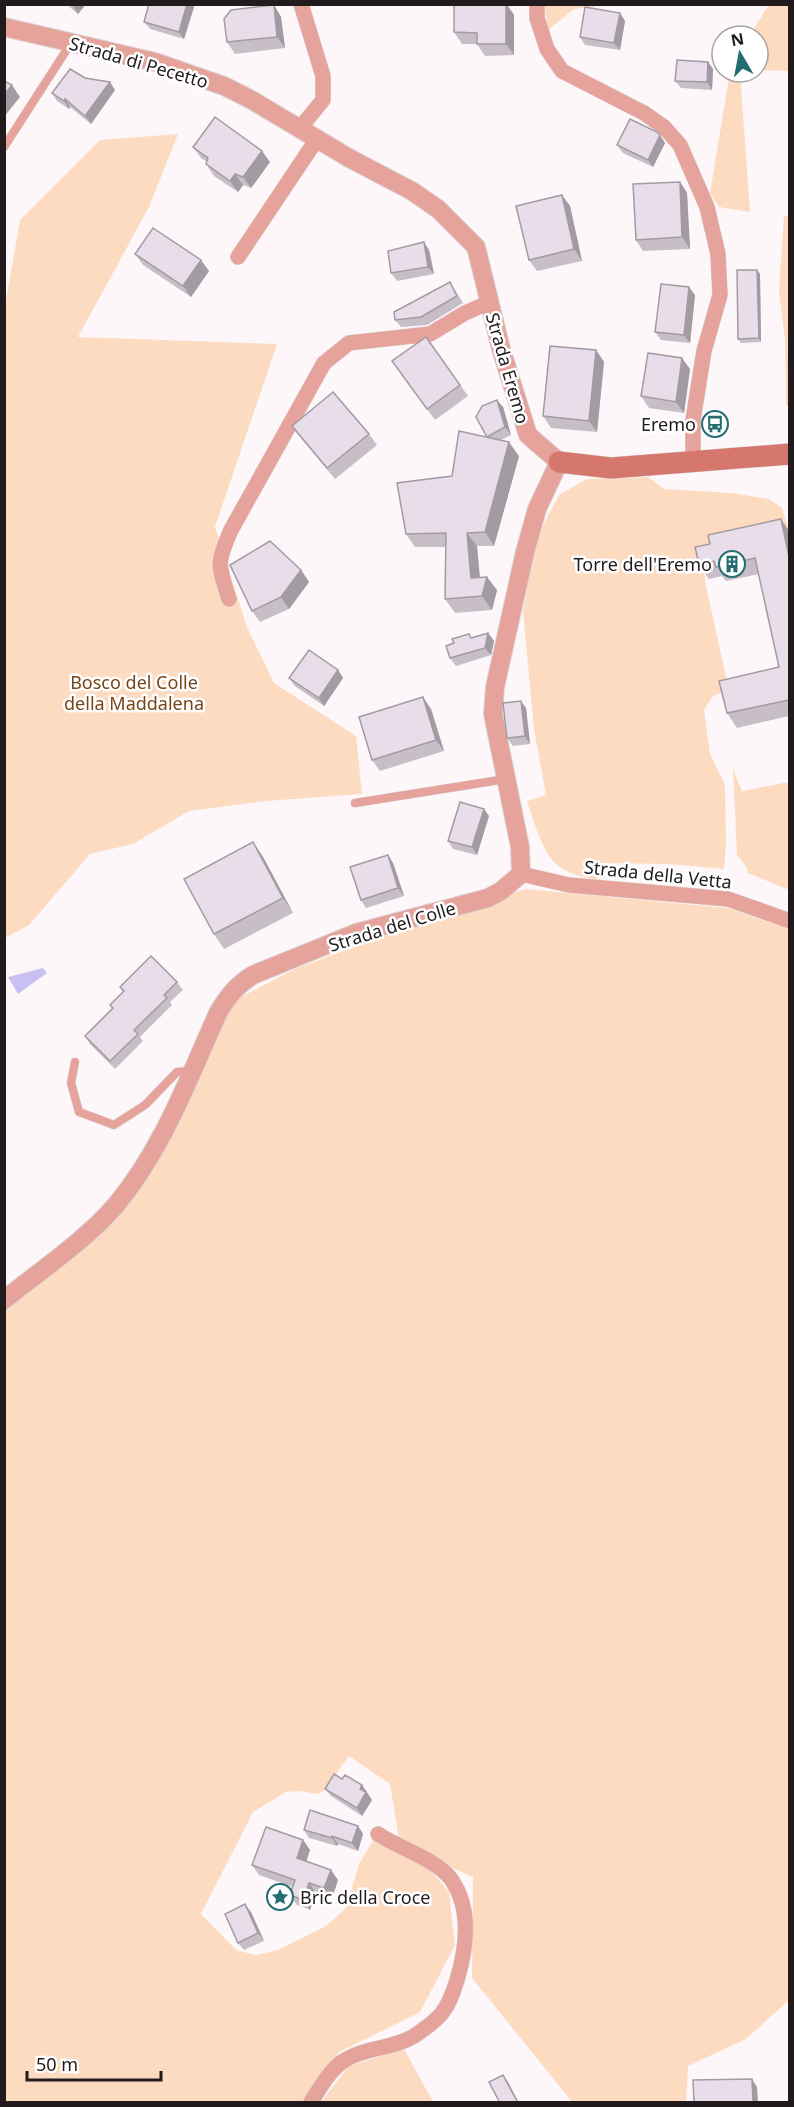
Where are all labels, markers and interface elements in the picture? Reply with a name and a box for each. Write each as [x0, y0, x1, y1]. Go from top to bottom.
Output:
north arrow [710, 24, 770, 84]
text: N [729, 27, 746, 51]
street label: Strada di Pecetto [67, 31, 211, 93]
street label: Strada Eremo [481, 310, 535, 426]
bus stop icon: Eremo [700, 409, 730, 439]
place label: Eremo [641, 412, 696, 436]
building icon: Torre dell'Eremo [717, 549, 747, 579]
place label: Torre dell'Eremo [574, 552, 712, 576]
park label: Bosco del Colle della Maddalena [64, 670, 204, 715]
street label: Strada della Vetta [583, 854, 733, 894]
street label: Strada del Colle [326, 895, 458, 957]
place icon: Bric della Croce [265, 1882, 295, 1912]
place label: Bric della Croce [300, 1885, 431, 1909]
scale bar [27, 2044, 160, 2082]
text: 50 m [36, 2052, 78, 2076]

